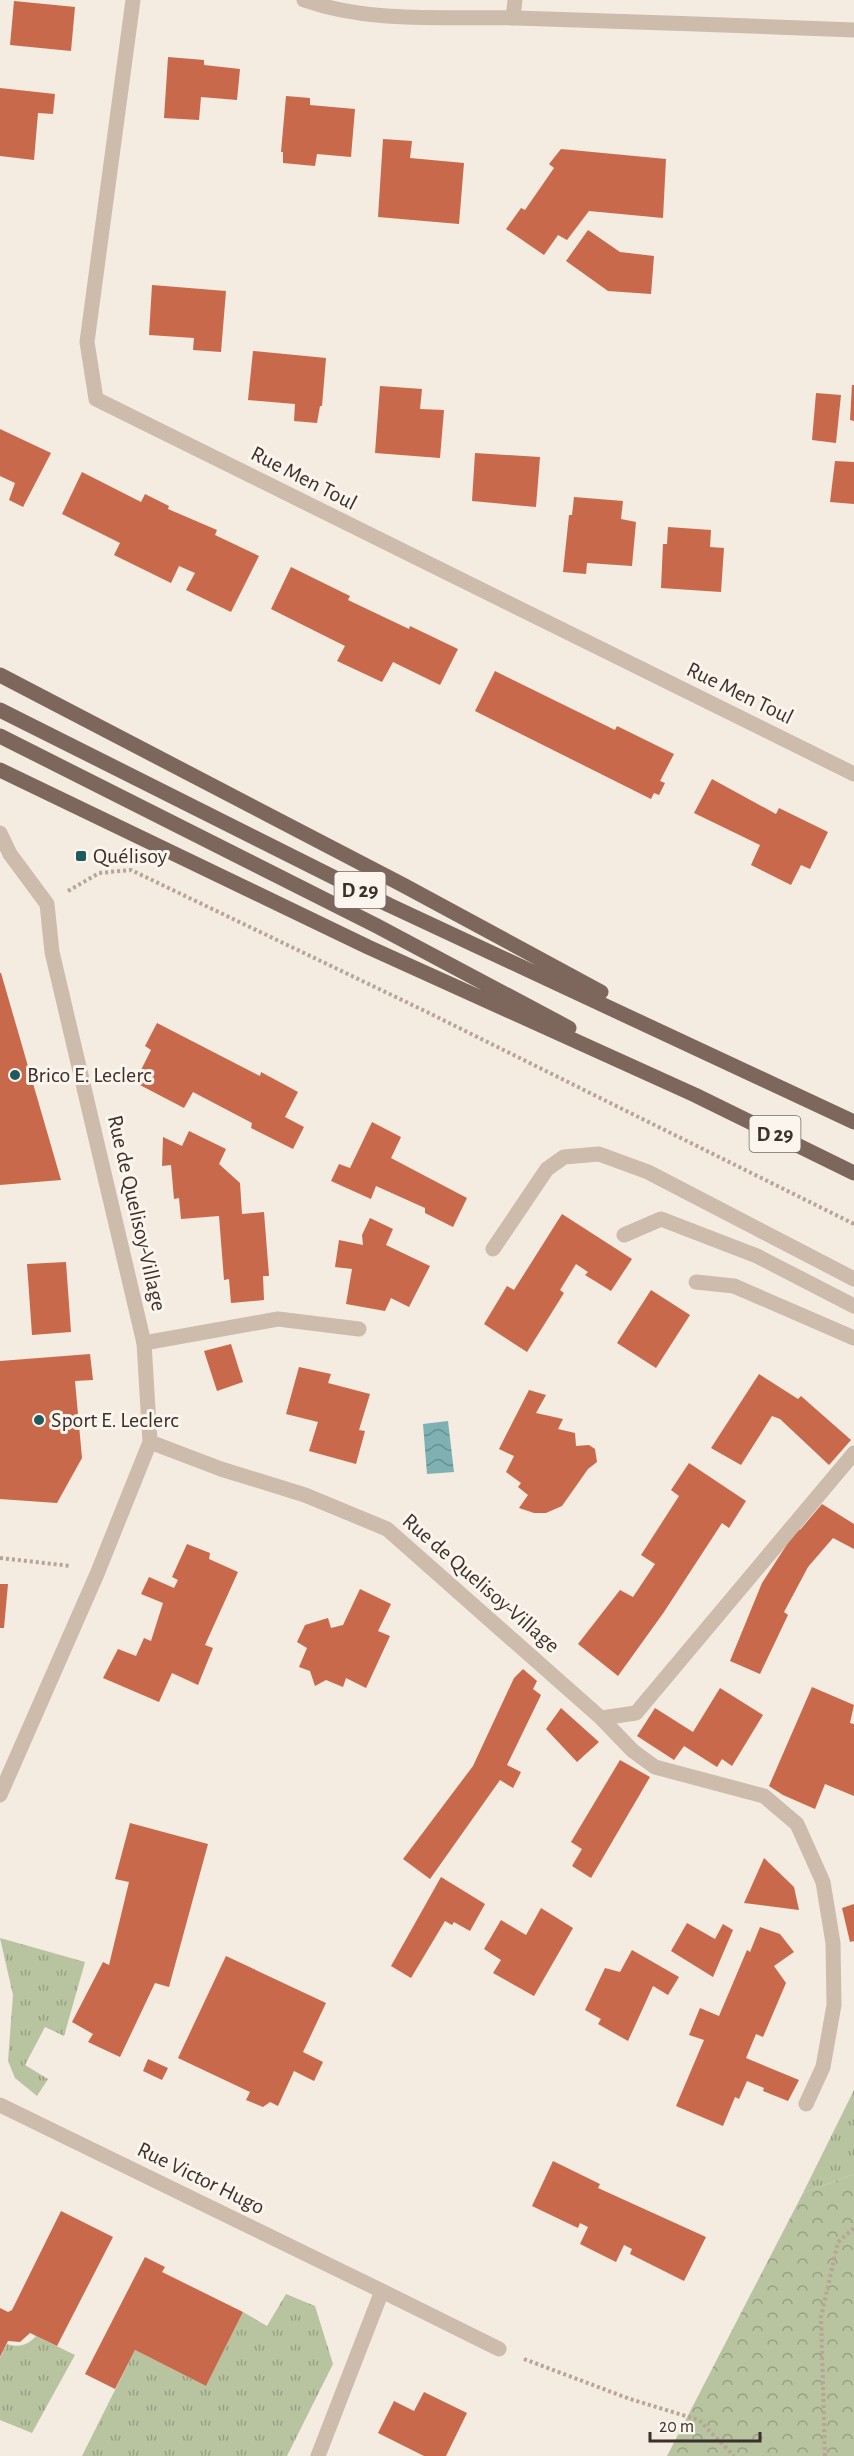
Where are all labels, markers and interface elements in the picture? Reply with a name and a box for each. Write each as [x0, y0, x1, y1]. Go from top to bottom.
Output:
street label: Rue Men Toul [248, 442, 360, 514]
street label: Rue Men Toul [683, 658, 797, 728]
place label: Quélisoy [93, 845, 168, 867]
marker: Quélisoy [74, 849, 88, 863]
road number: D 29 [334, 872, 386, 908]
place label: Brico E. Leclerc [27, 1064, 152, 1086]
marker: Brico E. Leclerc [8, 1068, 22, 1082]
street label: Rue de Quelisoy-Village [104, 1113, 170, 1313]
road number: D 29 [750, 1116, 800, 1152]
place label: Sport E. Leclerc [51, 1409, 179, 1431]
marker: Sport E. Leclerc [32, 1413, 46, 1427]
street label: Rue de Quelisoy-Village [398, 1509, 564, 1657]
street label: Rue Victor Hugo [134, 2138, 268, 2218]
scale bar [650, 2405, 760, 2443]
text: 20 m [659, 2418, 694, 2436]

